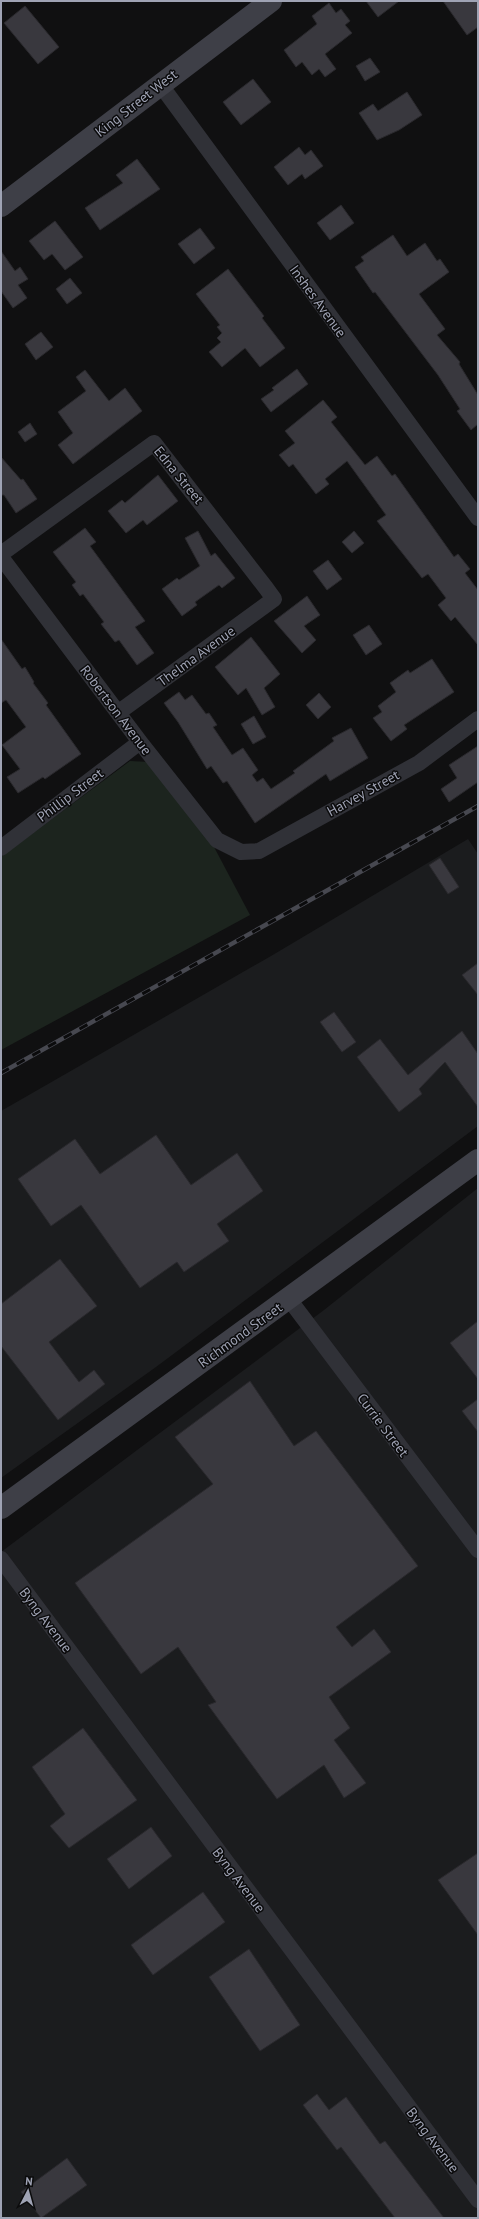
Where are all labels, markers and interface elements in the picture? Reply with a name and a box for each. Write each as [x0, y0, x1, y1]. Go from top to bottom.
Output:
street label: King Street West [91, 65, 181, 141]
street label: Inshes Avenue [286, 261, 350, 341]
street label: Edna Street [150, 442, 208, 508]
street label: Thelma Avenue [154, 622, 238, 690]
street label: Robertson Avenue [76, 662, 156, 758]
street label: Phillip Street [33, 764, 107, 826]
street label: Harvey Street [324, 766, 403, 820]
street label: Richmond Street [194, 1298, 286, 1372]
street label: Currie Street [353, 1390, 413, 1461]
street label: Byng Avenue [16, 1584, 76, 1656]
street label: Byng Avenue [209, 1844, 269, 1916]
street label: Byng Avenue [403, 2104, 463, 2176]
north arrow [8, 2171, 48, 2211]
text: N [25, 2174, 33, 2188]

